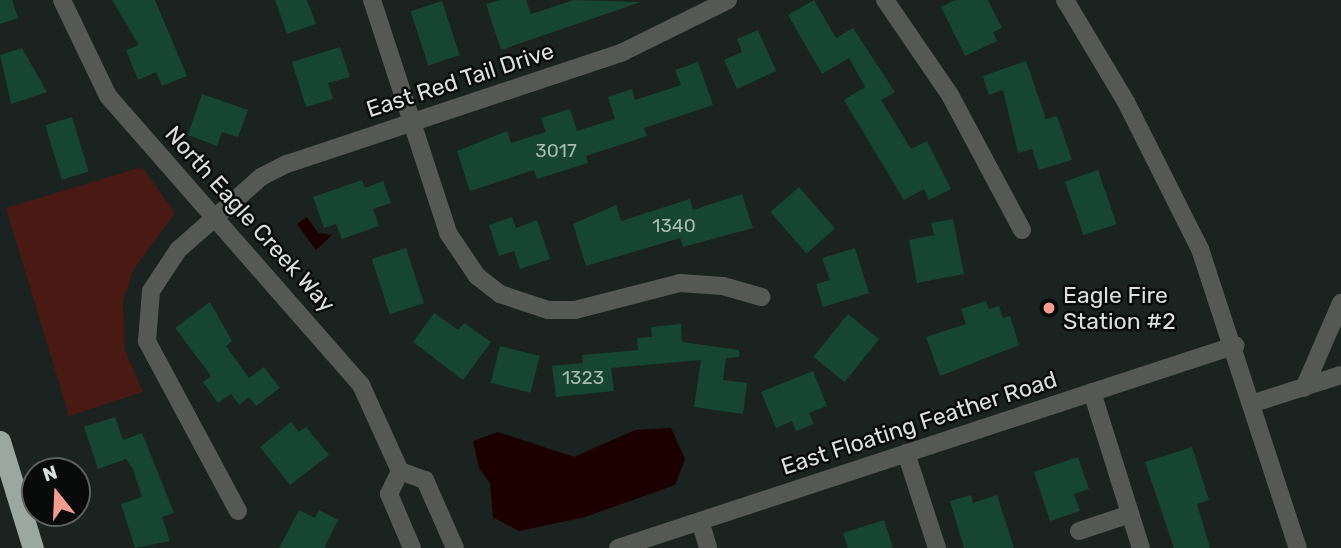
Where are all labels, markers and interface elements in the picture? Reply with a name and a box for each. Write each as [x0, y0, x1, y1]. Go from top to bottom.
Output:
street label: East Red Tail Drive [362, 37, 558, 123]
street label: North Eagle Creek Way [159, 120, 341, 318]
house number: 3017 [535, 140, 577, 162]
house number: 1340 [652, 215, 696, 237]
place label: Eagle Fire Station #2 [1063, 281, 1176, 335]
marker: Eagle Fire Station #2 [1041, 300, 1057, 316]
street label: East Floating Feather Road [777, 365, 1061, 481]
house number: 1323 [562, 367, 604, 389]
north arrow [21, 457, 91, 527]
text: N [40, 460, 60, 487]

